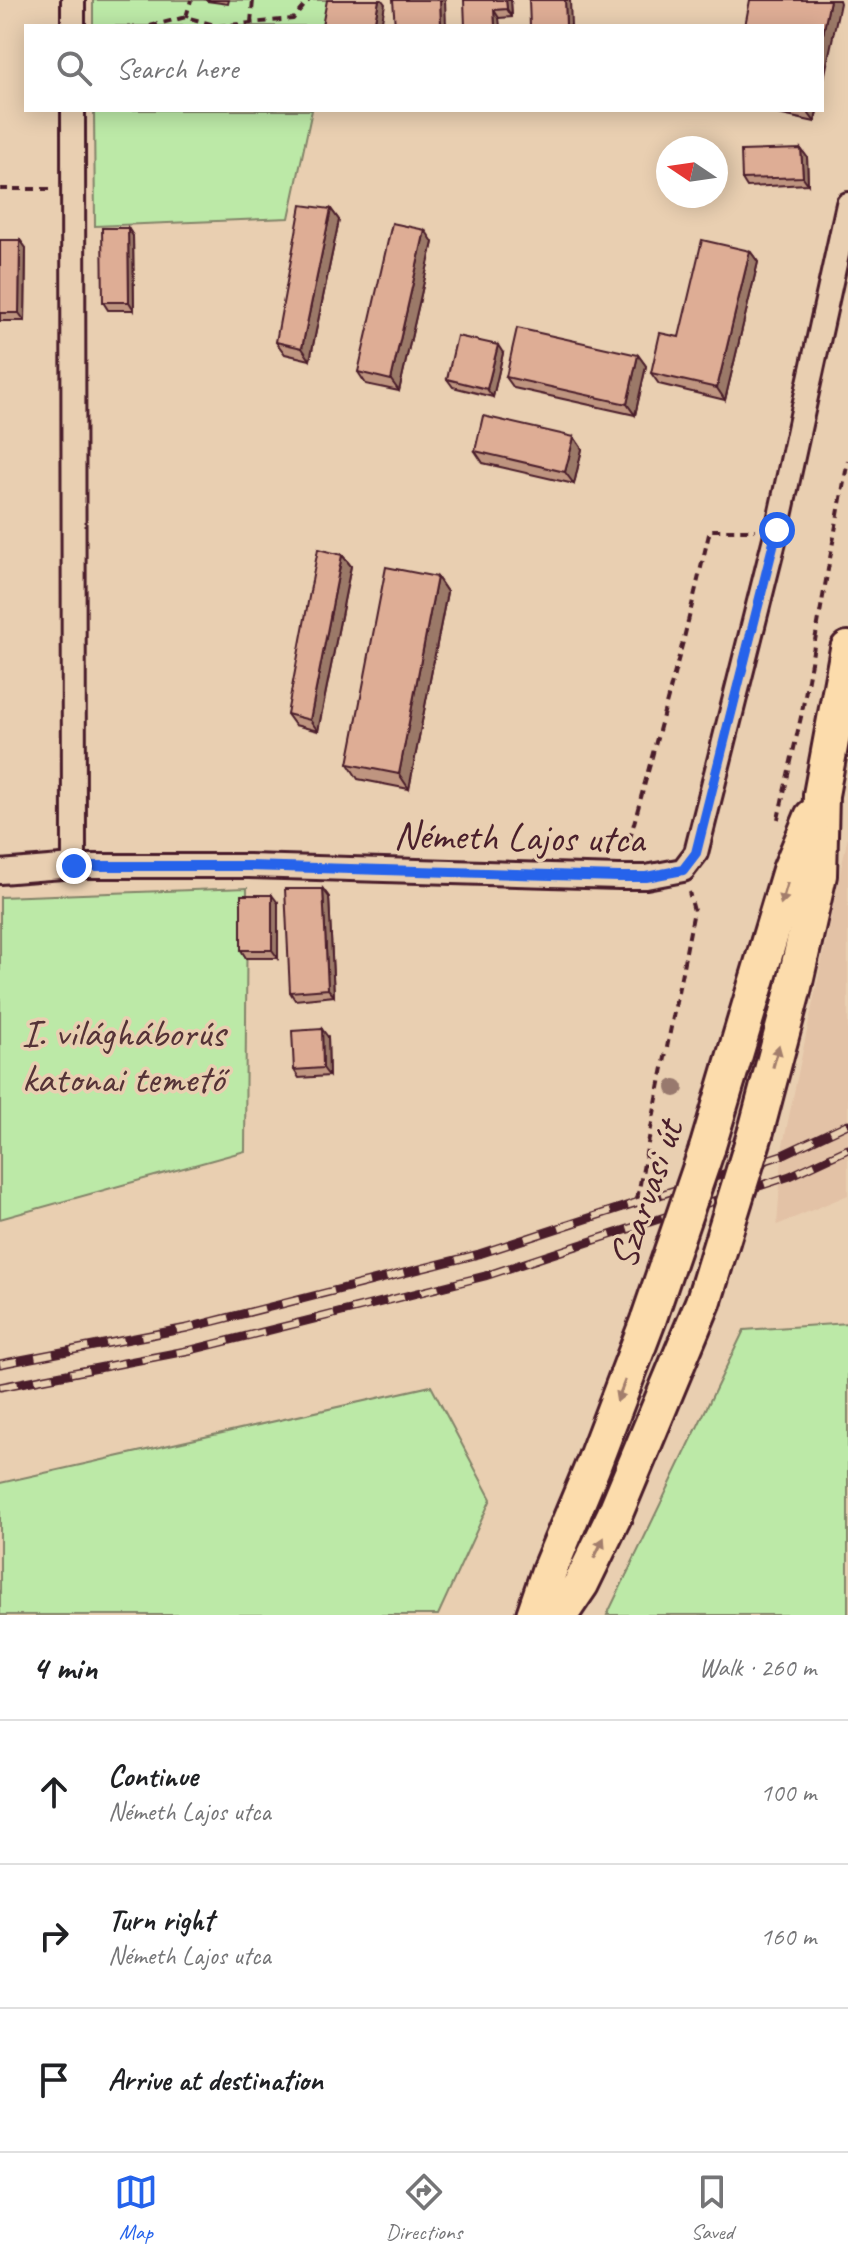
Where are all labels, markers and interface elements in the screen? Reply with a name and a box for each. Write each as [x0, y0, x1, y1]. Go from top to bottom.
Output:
search box [24, 24, 824, 112]
icon: search [52, 46, 96, 90]
text: Search here [116, 49, 238, 87]
north arrow [656, 136, 728, 208]
route start [759, 512, 795, 548]
street label: Németh Lajos utca [393, 810, 648, 864]
route end [56, 848, 92, 884]
one-way arrow [777, 882, 790, 906]
park label: I. világháborús katonai temető [21, 1008, 230, 1104]
one-way arrow [770, 1043, 782, 1068]
street label: Szarvasi út [597, 1110, 696, 1275]
one-way arrow [614, 1379, 627, 1403]
one-way arrow [592, 1536, 605, 1559]
text: 4 min [32, 1646, 97, 1689]
text: Walk · 260 m [699, 1651, 816, 1684]
text: Continue [108, 1757, 198, 1795]
icon: ahead [32, 1770, 76, 1814]
text: 100 m [760, 1776, 816, 1809]
text: Németh Lajos utca [108, 1795, 271, 1828]
text: Turn right [108, 1901, 213, 1939]
icon: right [32, 1914, 76, 1958]
text: 160 m [760, 1920, 816, 1953]
text: Németh Lajos utca [108, 1939, 271, 1972]
icon: arrive [32, 2058, 76, 2102]
text: Arrive at destination [108, 2061, 323, 2099]
tab: Map [114, 2170, 158, 2246]
tab: Directions [386, 2170, 462, 2246]
tab: Saved [690, 2170, 734, 2246]

